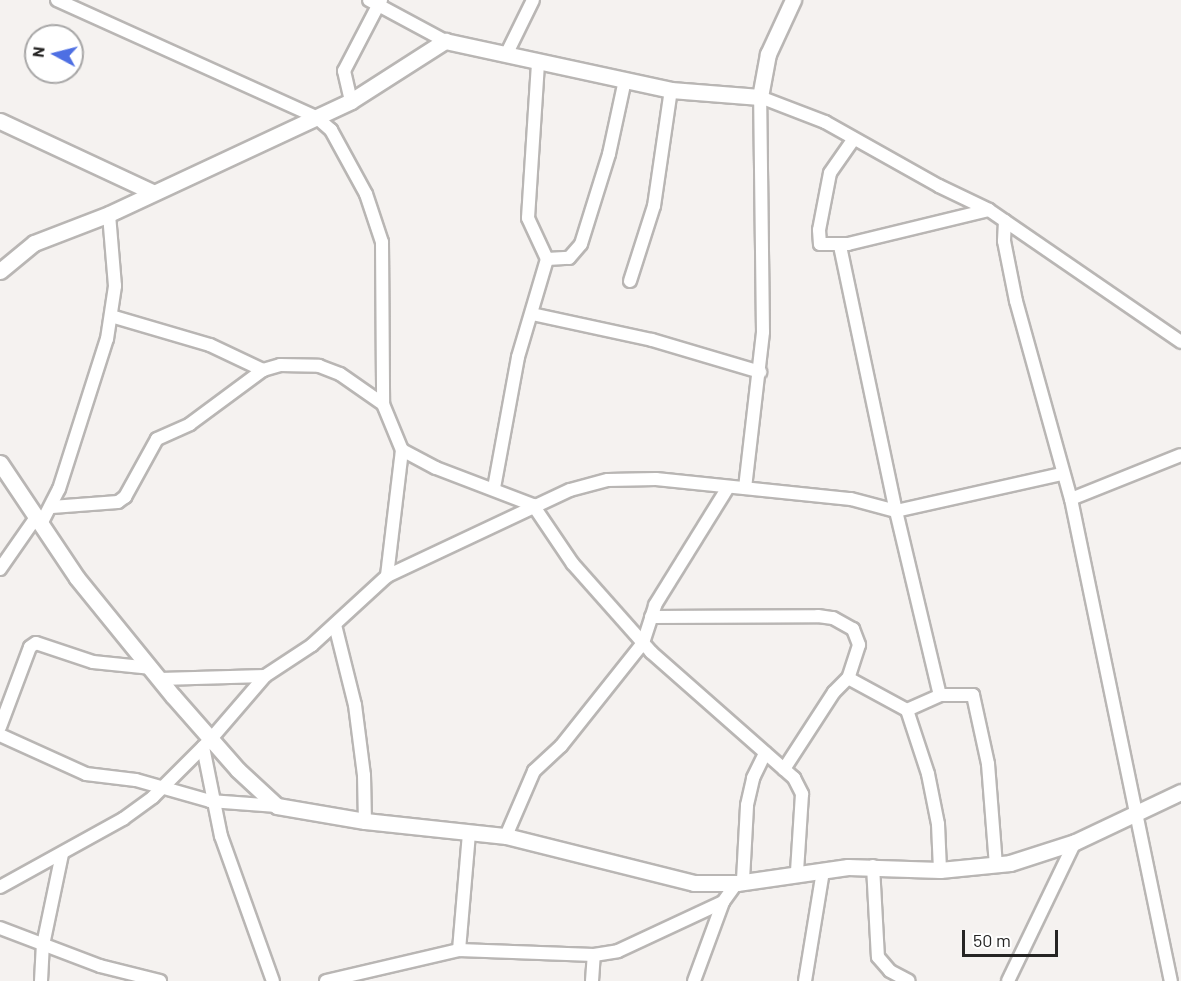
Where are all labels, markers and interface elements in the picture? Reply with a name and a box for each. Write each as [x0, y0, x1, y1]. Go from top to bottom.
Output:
north arrow [24, 24, 84, 84]
text: N [28, 46, 48, 58]
scale bar [965, 918, 1061, 956]
text: 50 m [973, 929, 1011, 951]

